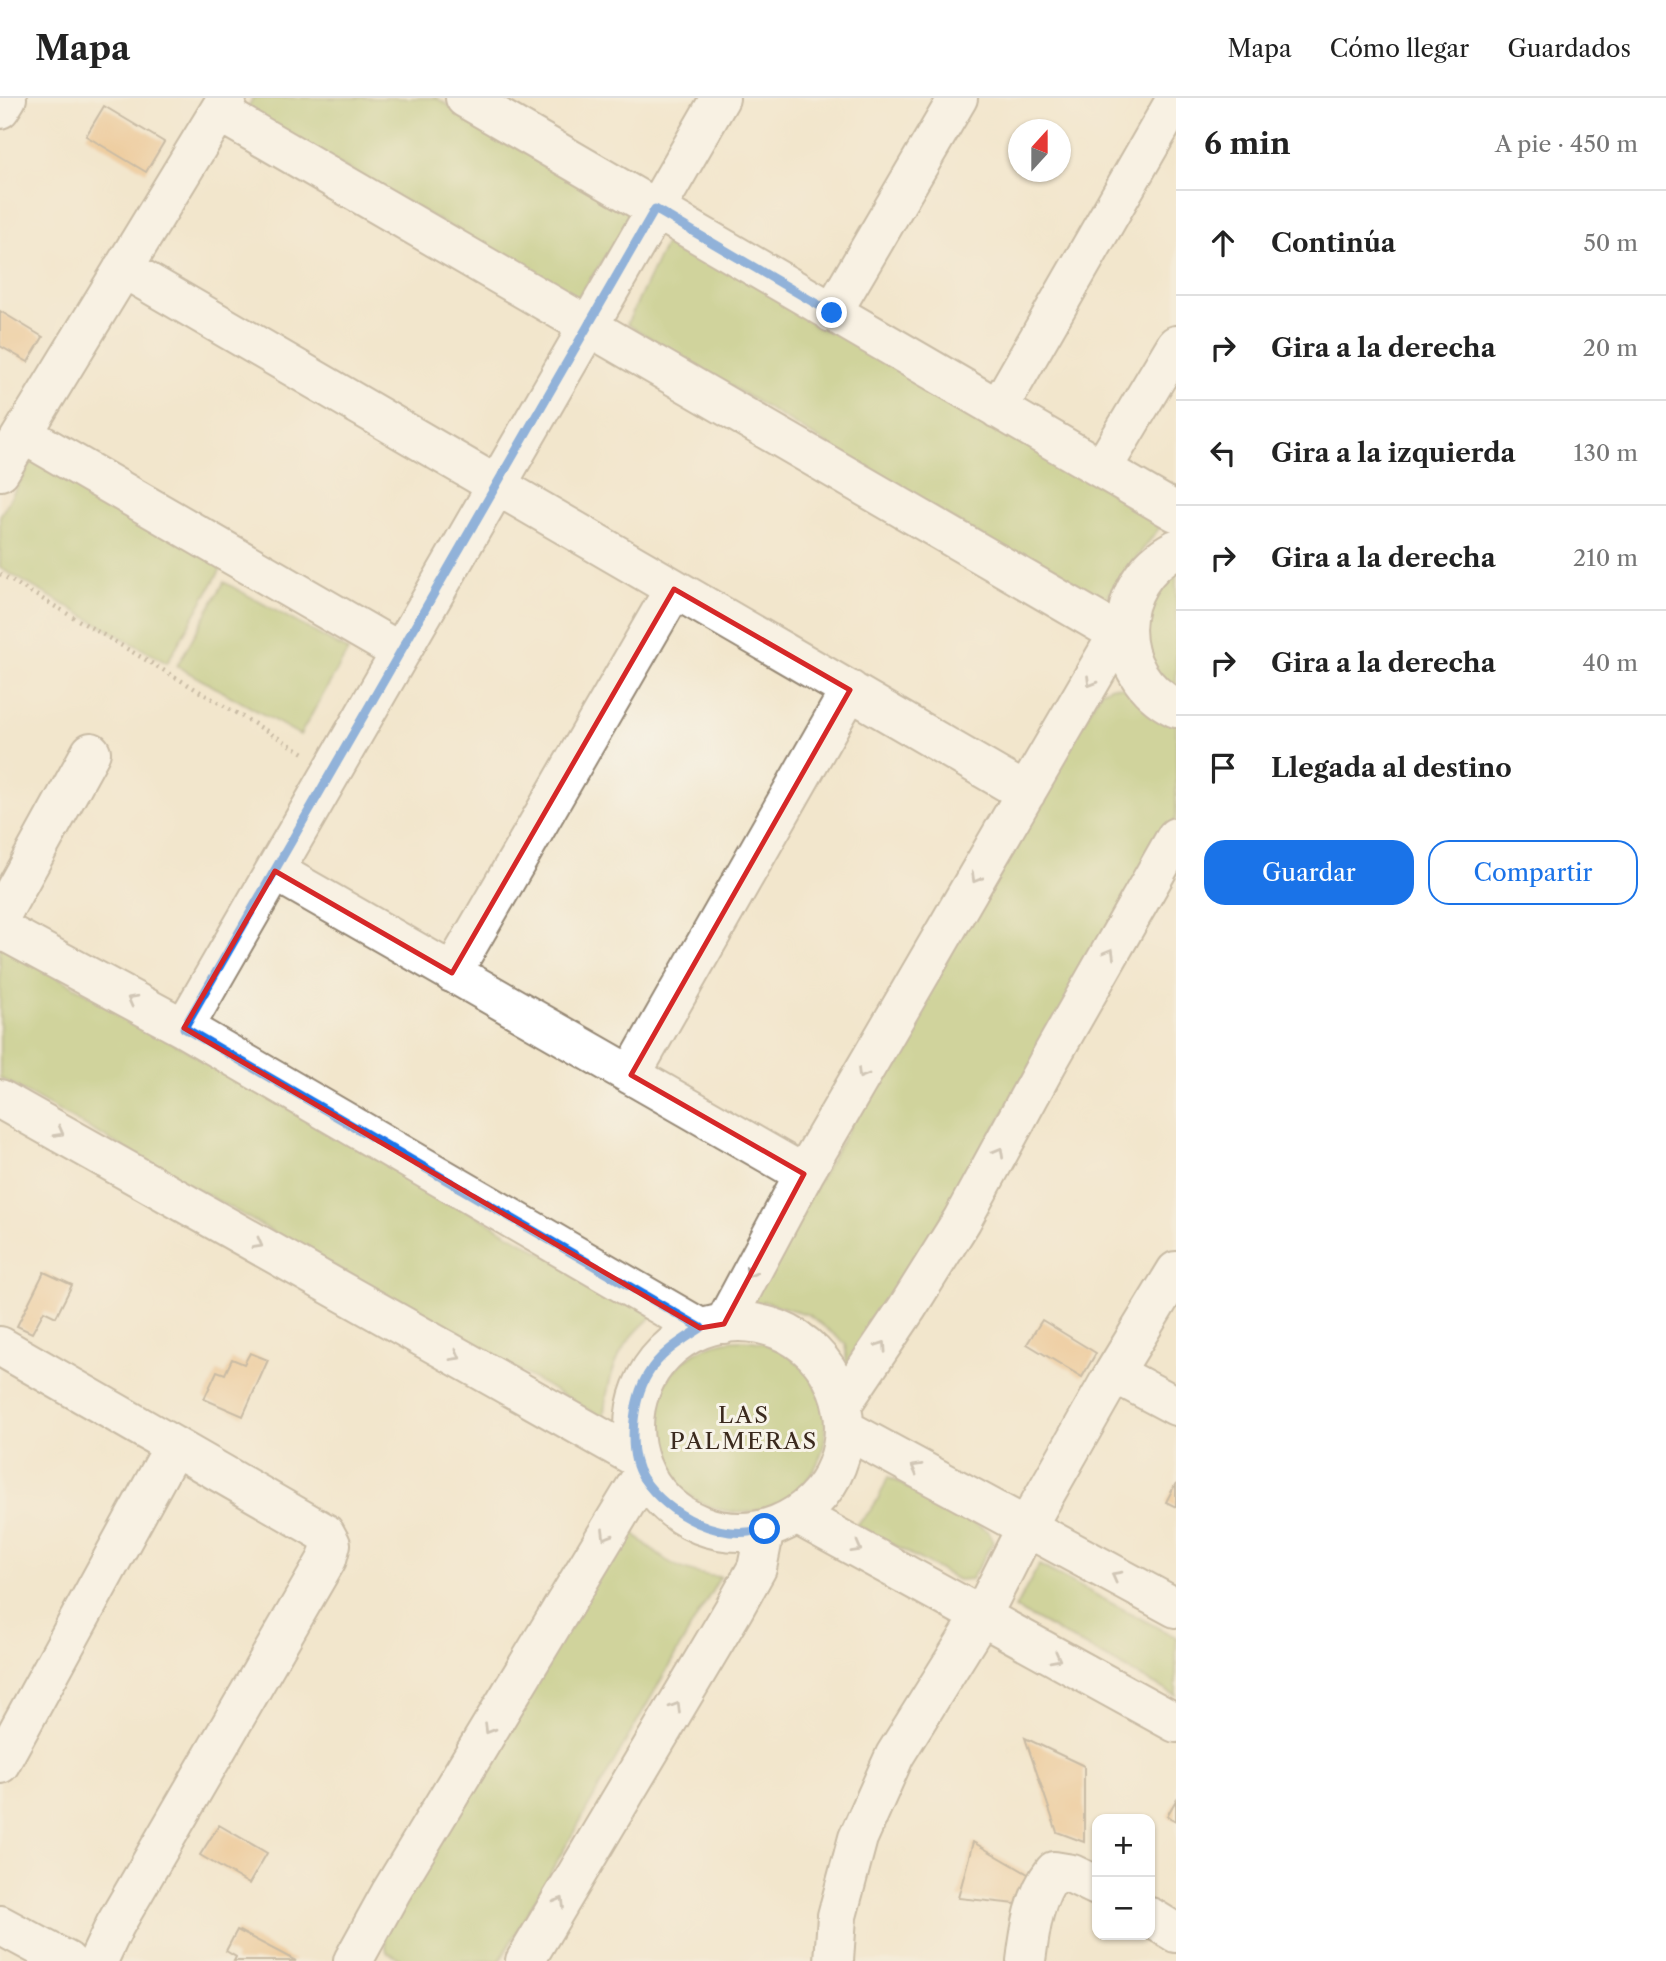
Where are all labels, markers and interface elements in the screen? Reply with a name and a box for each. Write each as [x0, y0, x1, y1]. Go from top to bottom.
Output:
text: Mapa [35, 28, 130, 69]
text: Mapa [1227, 34, 1292, 63]
text: Cómo llegar [1330, 34, 1469, 63]
text: Guardados [1507, 34, 1631, 63]
north arrow [1008, 119, 1071, 182]
text: 6 min [1204, 125, 1291, 162]
text: A pie · 450 m [1495, 130, 1638, 158]
icon: ahead [1204, 224, 1242, 262]
text: Continúa [1271, 227, 1396, 259]
text: 50 m [1583, 229, 1638, 257]
route end [816, 297, 847, 328]
icon: right [1204, 329, 1242, 367]
text: Gira a la derecha [1271, 332, 1496, 364]
text: 20 m [1583, 334, 1638, 362]
icon: left [1204, 434, 1242, 472]
text: Gira a la izquierda [1271, 437, 1516, 469]
text: 130 m [1574, 439, 1638, 467]
icon: right [1204, 539, 1242, 577]
text: Gira a la derecha [1271, 542, 1496, 574]
text: 210 m [1573, 544, 1638, 572]
icon: right [1204, 644, 1242, 682]
text: Gira a la derecha [1271, 647, 1496, 679]
text: 40 m [1583, 649, 1638, 677]
one-way arrow [1087, 674, 1100, 687]
icon: arrive [1204, 749, 1242, 787]
text: Llegada al destino [1271, 752, 1512, 784]
button: Guardar [1204, 840, 1414, 905]
button: Compartir [1428, 840, 1638, 905]
one-way arrow [971, 870, 984, 883]
one-way arrow [1102, 948, 1115, 960]
one-way arrow [127, 995, 140, 1008]
one-way arrow [857, 1067, 870, 1080]
one-way arrow [52, 1124, 65, 1137]
one-way arrow [991, 1146, 1004, 1159]
one-way arrow [250, 1236, 263, 1249]
one-way arrow [745, 1265, 758, 1278]
one-way arrow [873, 1341, 886, 1354]
one-way arrow [449, 1348, 461, 1361]
district label: LAS PALMERAS [670, 1401, 818, 1455]
one-way arrow [911, 1462, 923, 1476]
route start [749, 1513, 780, 1544]
one-way arrow [602, 1527, 615, 1540]
one-way arrow [849, 1540, 862, 1553]
one-way arrow [1111, 1571, 1123, 1584]
one-way arrow [1049, 1650, 1061, 1663]
one-way arrow [668, 1701, 681, 1714]
one-way arrow [484, 1722, 497, 1735]
map controls [1092, 1814, 1155, 1940]
button: + [1092, 1814, 1155, 1877]
button: − [1092, 1877, 1155, 1940]
one-way arrow [552, 1897, 565, 1910]

